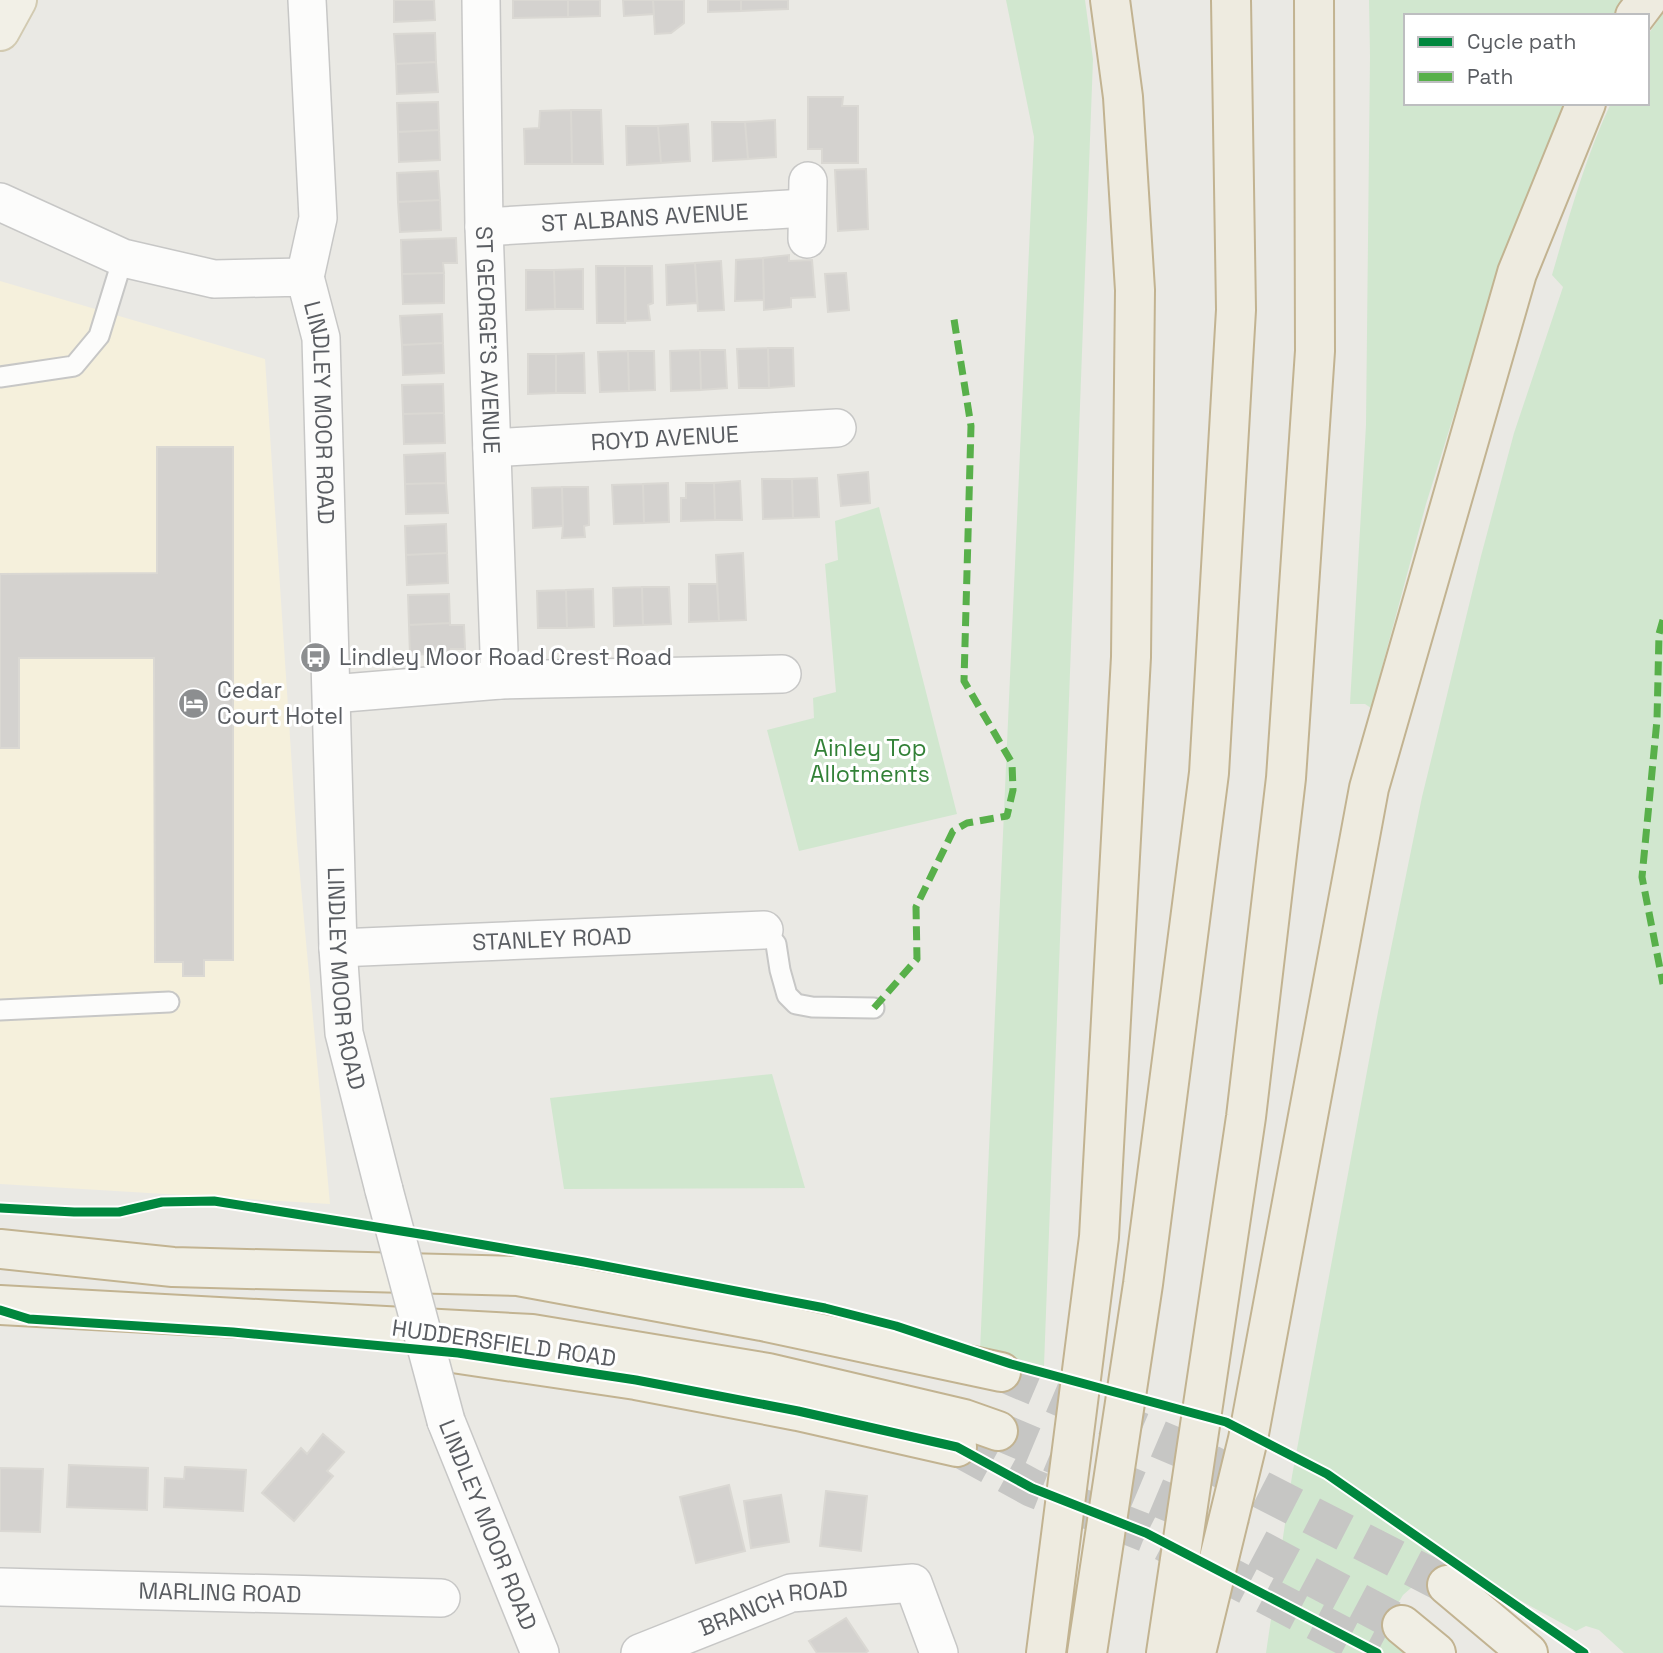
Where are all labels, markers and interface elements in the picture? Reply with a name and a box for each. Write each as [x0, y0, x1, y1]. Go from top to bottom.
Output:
legend [1404, 14, 1649, 105]
text: Cycle path [1467, 28, 1576, 55]
text: Path [1467, 63, 1513, 90]
street label: ST ALBANS AVENUE [540, 196, 749, 239]
street label: ST GEORGE'S AVENUE [469, 225, 507, 454]
street label: LINDLEY MOOR ROAD [297, 298, 341, 525]
street label: ROYD AVENUE [590, 419, 740, 457]
bus stop icon: Lindley Moor Road Crest Road [299, 640, 333, 674]
place label: Lindley Moor Road Crest Road [339, 642, 672, 672]
place label: Cedar Court Hotel [217, 675, 344, 731]
hotel icon: Cedar Court Hotel [177, 686, 211, 720]
park label: Ainley Top Allotments [810, 733, 930, 789]
street label: LINDLEY MOOR ROAD [321, 867, 373, 1093]
street label: STANLEY ROAD [471, 921, 632, 957]
street label: HUDDERSFIELD ROAD [390, 1312, 618, 1374]
street label: LINDLEY MOOR ROAD [432, 1415, 544, 1634]
street label: BRANCH ROAD [695, 1573, 849, 1643]
street label: MARLING ROAD [138, 1575, 302, 1610]

